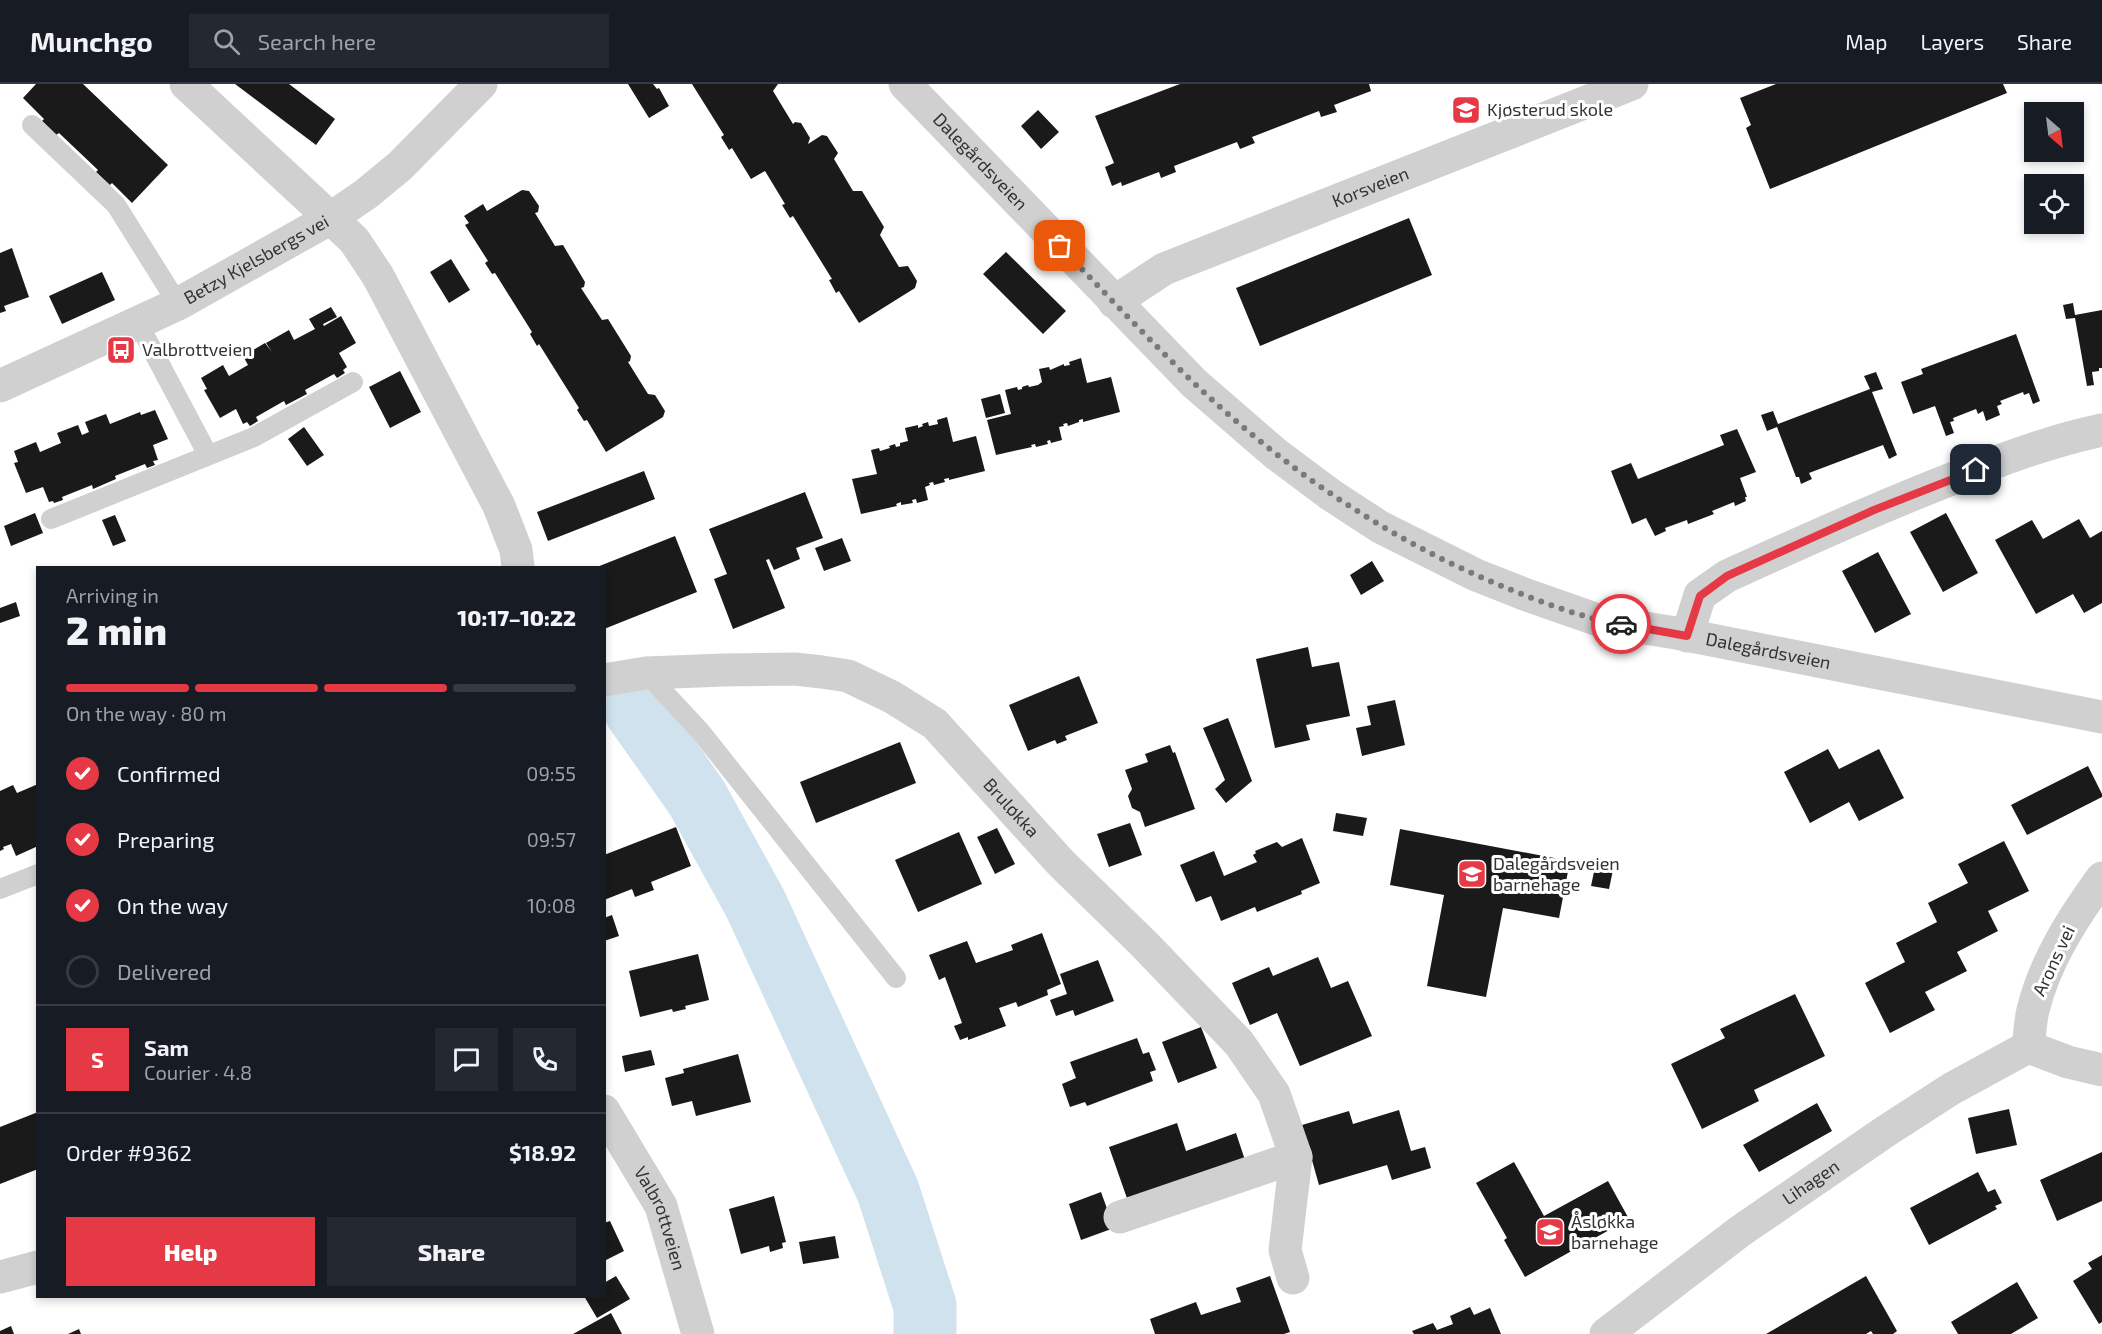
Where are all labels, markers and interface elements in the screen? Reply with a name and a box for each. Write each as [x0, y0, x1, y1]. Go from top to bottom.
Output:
search box [189, 14, 609, 68]
text: Munchgo [30, 24, 153, 58]
icon: search [210, 25, 243, 58]
text: Search here [258, 28, 376, 54]
text: Map [1845, 29, 1887, 54]
text: Layers [1920, 29, 1984, 54]
text: Share [2017, 29, 2072, 54]
school or university icon: Kjøsterud skole [1450, 94, 1482, 126]
place label: Kjøsterud skole [1487, 98, 1613, 120]
north arrow [2024, 102, 2084, 162]
map controls [2024, 102, 2084, 234]
street label: Dalegårdsveien [929, 108, 1033, 214]
street label: Korsveien [1329, 161, 1412, 211]
button: locate [2024, 174, 2084, 234]
street label: Betzy Kjelsbergs vei [180, 210, 332, 309]
pin [1034, 220, 1085, 271]
icon: bag [1043, 229, 1076, 262]
bus stop icon: Valbrottveien [105, 334, 137, 366]
place label: Valbrottveien [142, 338, 253, 360]
pin [1950, 444, 2001, 495]
icon: home [1959, 453, 1992, 486]
text: Arriving in [66, 583, 159, 607]
courier [1591, 594, 1651, 654]
text: 10:17–10:22 [457, 604, 576, 630]
text: 2 min [66, 606, 167, 653]
icon: car [1605, 608, 1638, 641]
street label: Dalegårdsveien [1704, 627, 1833, 673]
text: On the way · 80 m [66, 701, 226, 725]
icon: check [66, 757, 99, 790]
text: Confirmed [117, 760, 221, 786]
text: 09:55 [526, 761, 576, 785]
street label: Bruløkka [979, 773, 1044, 842]
icon: check [66, 823, 99, 856]
text: Preparing [117, 826, 215, 852]
text: 09:57 [527, 827, 576, 851]
place label: Dalegårdsveien barnehage [1493, 852, 1620, 895]
school or university icon: Dalegårdsveien barnehage [1456, 858, 1488, 890]
icon: check [66, 889, 99, 922]
text: On the way [117, 892, 228, 918]
text: 10:08 [527, 893, 576, 917]
street label: Arons vei [2027, 922, 2079, 999]
text: Delivered [117, 958, 212, 984]
button: chat [435, 1028, 498, 1091]
button: phone [513, 1028, 576, 1091]
text: Sam [144, 1034, 189, 1060]
text: S [91, 1046, 104, 1072]
text: Courier · 4.8 [144, 1060, 252, 1084]
text: Order #9362 [66, 1139, 192, 1165]
text: $18.92 [509, 1139, 576, 1165]
street label: Lihagen [1778, 1154, 1843, 1209]
street label: Valbrottveien [630, 1162, 691, 1273]
place label: Åsløkka barnehage [1571, 1210, 1658, 1253]
school or university icon: Åsløkka barnehage [1534, 1216, 1566, 1248]
button: Help [66, 1217, 315, 1286]
button: Share [327, 1217, 576, 1286]

